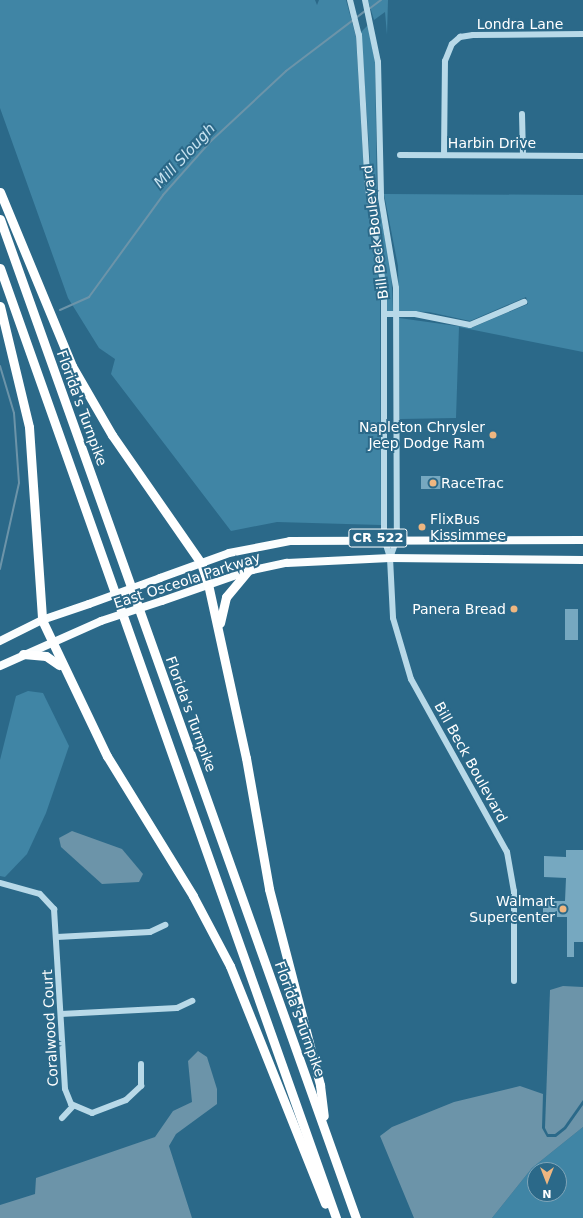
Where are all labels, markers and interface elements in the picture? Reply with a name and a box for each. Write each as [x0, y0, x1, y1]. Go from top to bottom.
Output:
street label: Londra Lane [477, 16, 563, 32]
water label: Mill Slough [151, 120, 219, 192]
street label: Harbin Drive [448, 135, 536, 151]
street label: Bill Beck Boulevard [358, 164, 392, 300]
street label: Florida's Turnpike [53, 348, 111, 468]
place label: Napleton Chrysler Jeep Dodge Ram [359, 419, 485, 452]
marker: Napleton Chrysler Jeep Dodge Ram [488, 430, 498, 440]
place label: RaceTrac [441, 475, 504, 491]
marker: RaceTrac [428, 478, 438, 488]
place label: FlixBus Kissimmee [430, 511, 506, 544]
marker: FlixBus Kissimmee [417, 522, 427, 532]
road number: CR 522 [348, 527, 408, 549]
street label: East Osceola Parkway [111, 548, 263, 612]
place label: Panera Bread [412, 601, 506, 617]
marker: Panera Bread [509, 604, 519, 614]
street label: Florida's Turnpike [162, 654, 220, 774]
street label: Bill Beck Boulevard [431, 699, 511, 825]
place label: Walmart Supercenter [469, 893, 555, 926]
marker: Walmart Supercenter [558, 904, 568, 914]
street label: Florida's Turnpike [271, 959, 329, 1079]
street label: Coralwood Court [39, 969, 61, 1087]
north arrow [527, 1162, 567, 1202]
text: N [542, 1187, 552, 1200]

